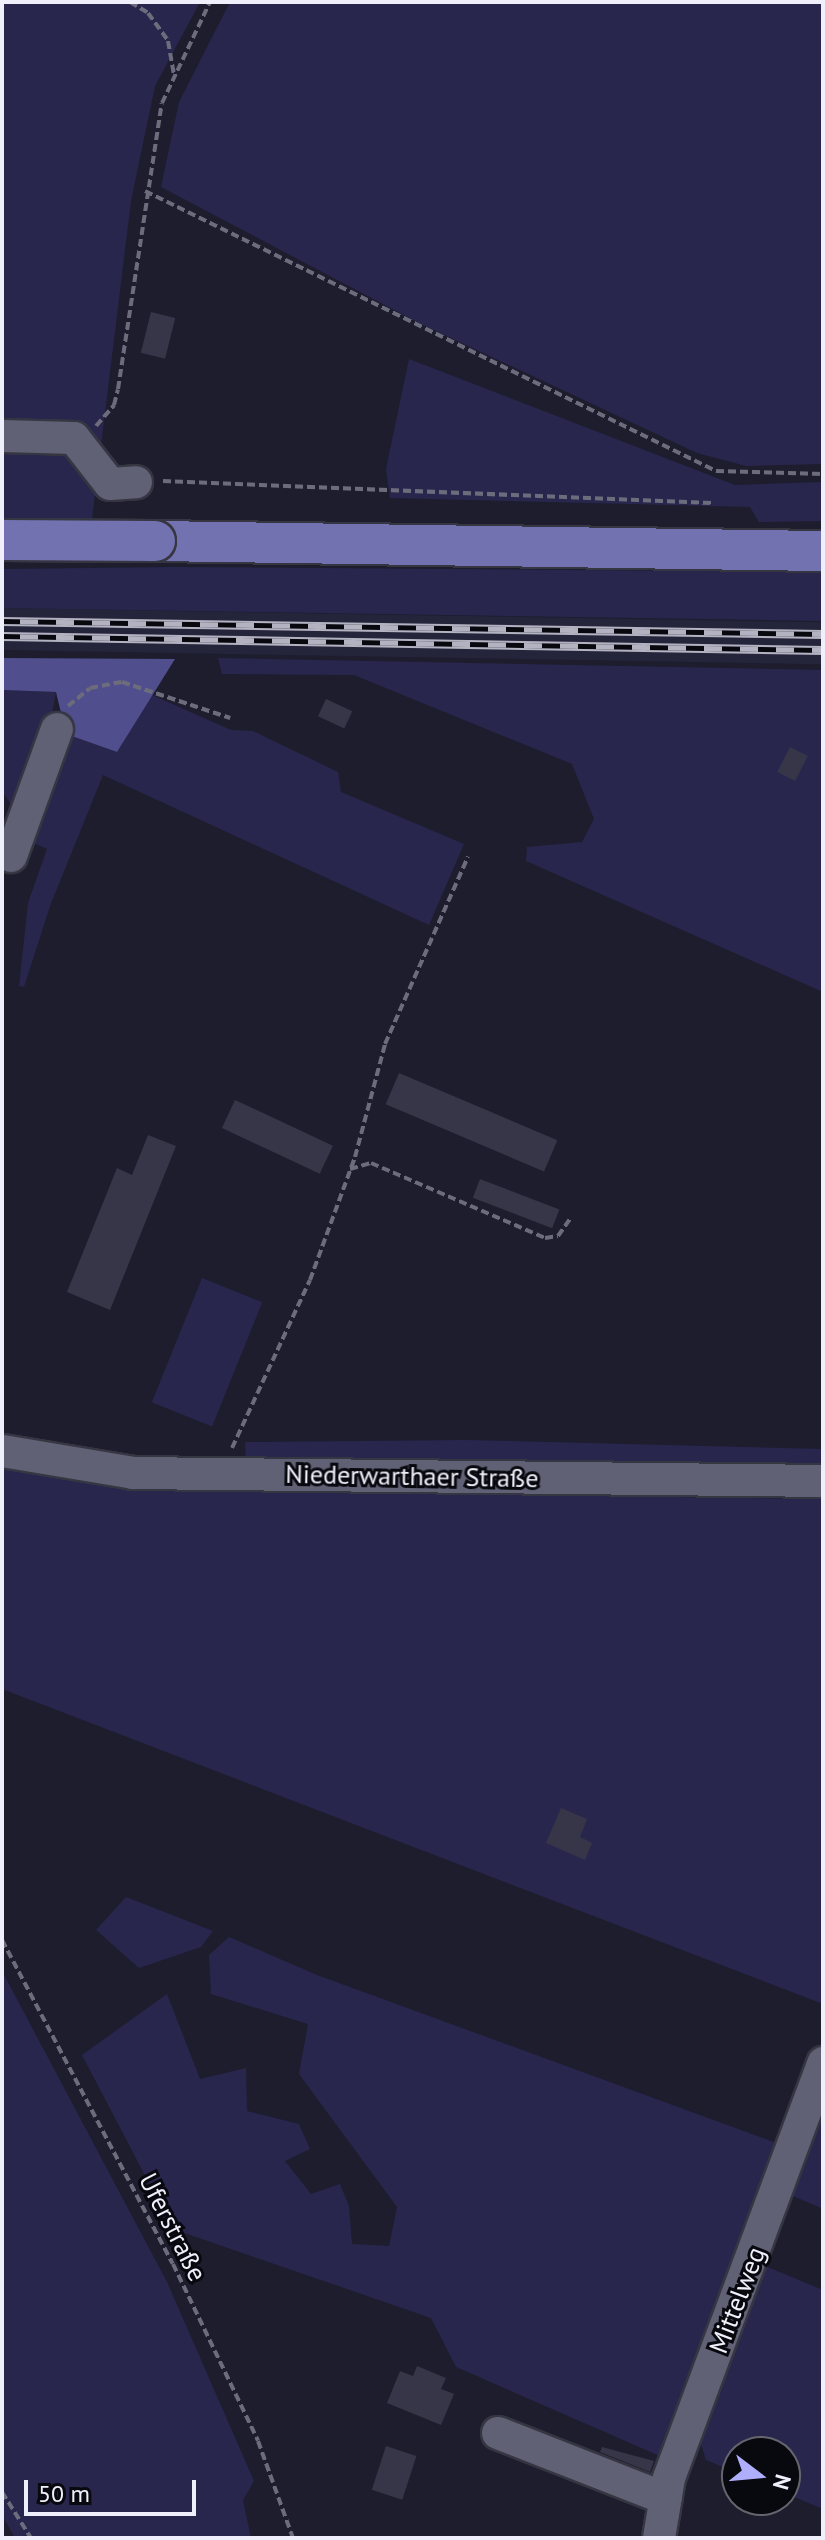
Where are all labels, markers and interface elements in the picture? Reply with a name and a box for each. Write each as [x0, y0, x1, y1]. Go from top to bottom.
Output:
street label: Niederwarthaer Straße [285, 1458, 539, 1494]
street label: Uferstraße [133, 2168, 213, 2286]
street label: Mittelweg [702, 2242, 772, 2358]
north arrow [721, 2436, 801, 2516]
scale bar [28, 2464, 200, 2514]
text: N [767, 2471, 798, 2493]
text: 50 m [38, 2478, 90, 2509]

